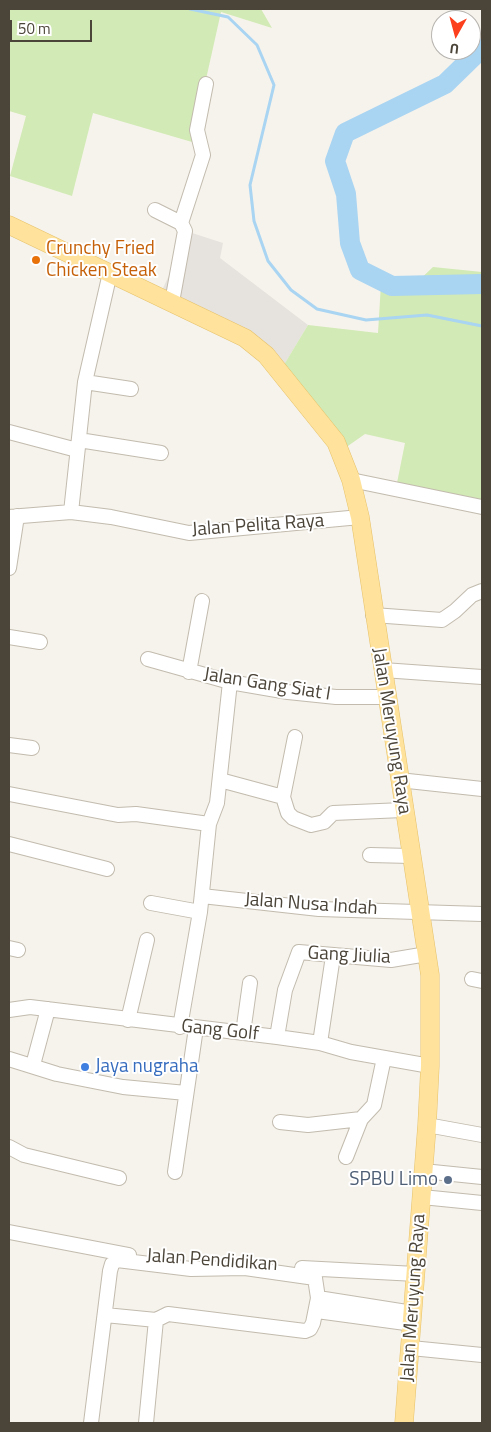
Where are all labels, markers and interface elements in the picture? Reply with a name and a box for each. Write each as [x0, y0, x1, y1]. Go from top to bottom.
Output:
scale bar [12, 10, 95, 42]
north arrow [431, 10, 481, 60]
text: 50 m [18, 17, 51, 40]
text: U [448, 38, 460, 60]
place label: Crunchy Fried Chicken Steak [46, 238, 157, 282]
marker: Crunchy Fried Chicken Steak [30, 254, 42, 266]
street label: Jalan Pelita Raya [191, 510, 325, 542]
street label: Jalan Meruyung Raya [367, 646, 415, 816]
street label: Jalan Gang Siat I [202, 664, 332, 706]
street label: Jalan Nusa Indah [244, 889, 378, 921]
street label: Gang Jiulia [307, 942, 391, 970]
street label: Gang Golf [180, 1016, 260, 1046]
place label: Jaya nugraha [95, 1056, 198, 1078]
marker: Jaya nugraha [79, 1061, 91, 1073]
place label: SPBU Limo [349, 1169, 438, 1191]
marker: SPBU Limo [442, 1174, 454, 1186]
street label: Jalan Meruyung Raya [397, 1213, 431, 1383]
street label: Jalan Pendidikan [146, 1245, 278, 1277]

